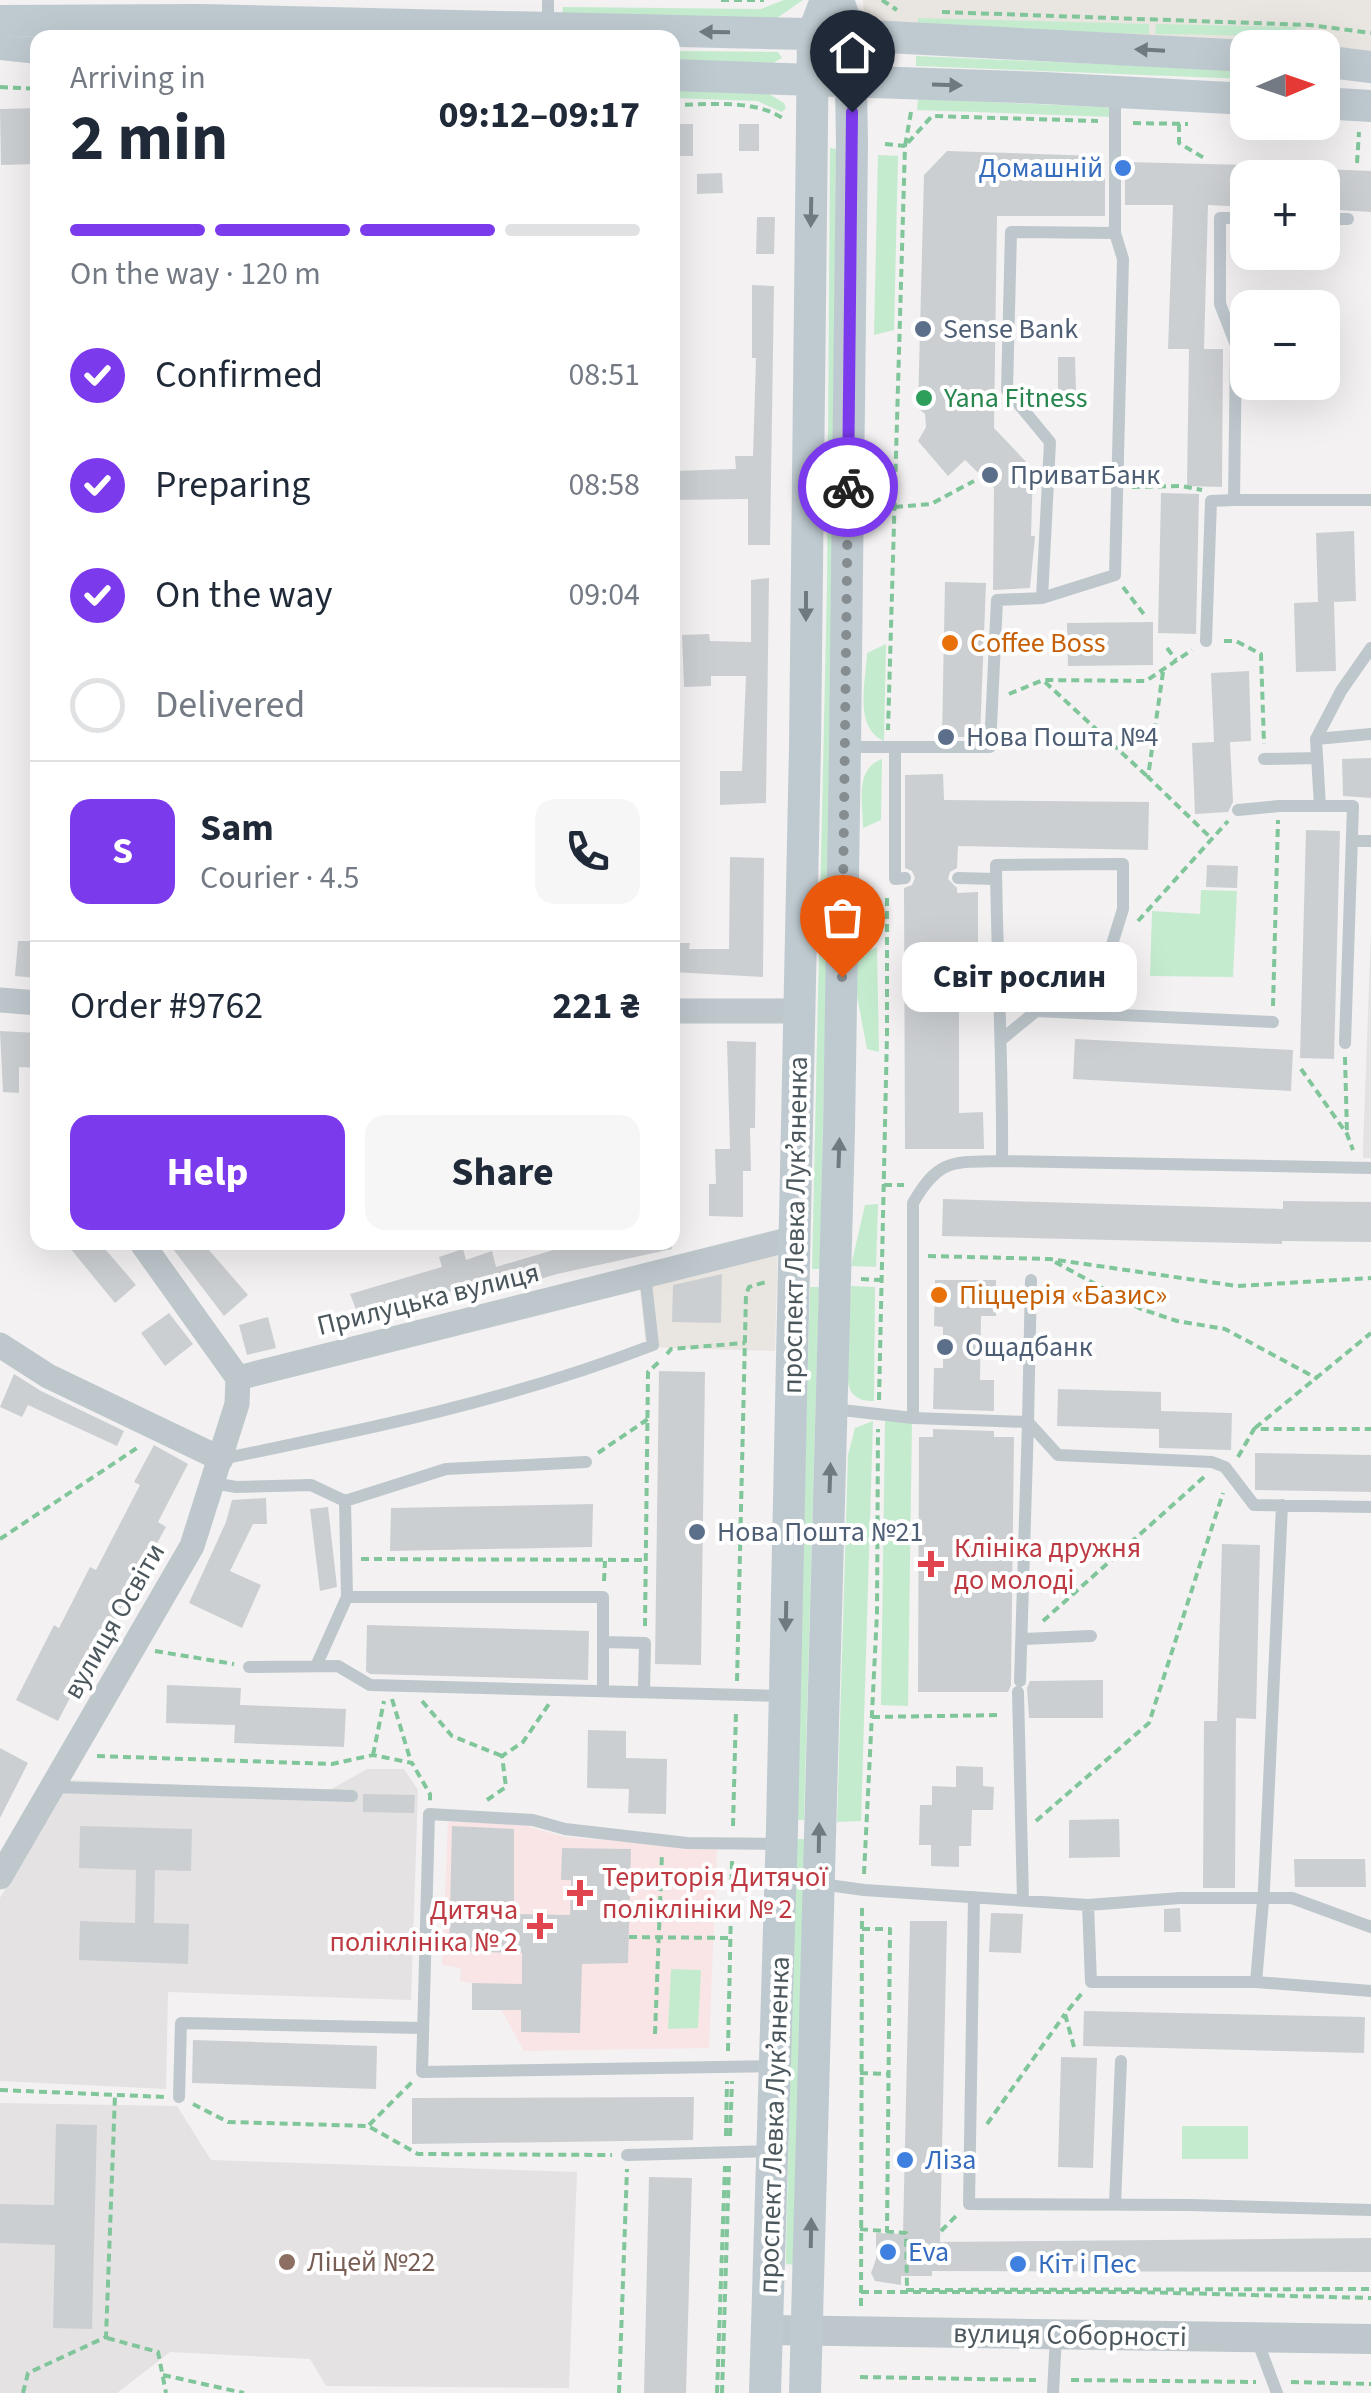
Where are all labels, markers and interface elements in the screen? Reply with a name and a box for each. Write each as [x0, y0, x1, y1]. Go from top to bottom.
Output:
pin [810, 10, 895, 113]
one-way arrow [699, 24, 731, 40]
icon: home [825, 25, 880, 80]
north arrow [1230, 30, 1340, 140]
map controls [1230, 30, 1340, 400]
one-way arrow [1134, 42, 1166, 58]
text: Arriving in [70, 55, 206, 101]
one-way arrow [932, 77, 964, 93]
text: 09:12–09:17 [438, 88, 640, 142]
text: 2 min [70, 92, 228, 185]
place label: Домашній [979, 148, 1103, 188]
marker: Домашній [1112, 157, 1134, 179]
button: + [1230, 160, 1340, 270]
one-way arrow [803, 196, 819, 228]
text: On the way · 120 m [70, 251, 321, 297]
button: − [1230, 290, 1340, 400]
place label: Sense Bank [943, 309, 1078, 349]
marker: Sense Bank [912, 318, 934, 340]
icon: check [70, 348, 125, 403]
text: Confirmed [155, 348, 323, 402]
text: 08:51 [568, 352, 640, 398]
place label: Yana Fitness [943, 378, 1087, 418]
marker: Yana Fitness [913, 387, 935, 409]
courier [798, 437, 898, 537]
place label: ПриватБанк [1010, 455, 1160, 495]
icon: check [70, 458, 125, 513]
text: Preparing [155, 458, 310, 512]
icon: bike [821, 460, 876, 515]
text: 08:58 [568, 462, 640, 508]
marker: ПриватБанк [979, 464, 1001, 486]
icon: check [70, 568, 125, 623]
text: On the way [155, 568, 332, 622]
text: 09:04 [568, 572, 640, 618]
one-way arrow [798, 591, 814, 623]
place label: Coffee Boss [970, 623, 1105, 663]
marker: Coffee Boss [939, 632, 961, 654]
text: Delivered [155, 678, 305, 732]
place label: Нова Пошта №4 [966, 717, 1159, 757]
marker: Нова Пошта №4 [935, 726, 957, 748]
button: phone [535, 799, 640, 904]
text: Sam [200, 801, 274, 855]
text: S [112, 824, 133, 878]
text: Courier · 4.5 [200, 855, 360, 901]
pin [800, 875, 885, 978]
icon: bag [815, 890, 870, 945]
callout: Світ рослин [902, 942, 1137, 1012]
text: Світ рослин [933, 954, 1106, 1000]
text: Order #9762 [70, 979, 263, 1033]
text: 221 ₴ [552, 979, 640, 1033]
street label: проспект Левка Лукʼяненка [772, 1056, 818, 1394]
button: Help [70, 1115, 345, 1230]
button: Share [365, 1115, 640, 1230]
one-way arrow [831, 1137, 847, 1169]
street label: Прилуцька вулиця [313, 1252, 543, 1346]
place label: Піццерія «Базис» [959, 1275, 1167, 1315]
marker: Піццерія «Базис» [928, 1284, 950, 1306]
place label: Ощадбанк [965, 1327, 1093, 1367]
marker: Ощадбанк [934, 1336, 956, 1358]
one-way arrow [822, 1461, 838, 1493]
place label: Нова Пошта №21 [717, 1512, 923, 1552]
marker: Нова Пошта №21 [686, 1521, 708, 1543]
place label: Клініка дружня до молоді [954, 1528, 1141, 1600]
street label: вулиця Освіти [53, 1535, 175, 1707]
marker: Клініка дружня до молоді [918, 1551, 944, 1577]
one-way arrow [778, 1600, 794, 1632]
one-way arrow [812, 1821, 828, 1853]
place label: Територія Дитячої поліклініки № 2 [602, 1857, 828, 1929]
marker: Територія Дитячої поліклініки № 2 [567, 1880, 593, 1906]
place label: Дитяча поліклініка № 2 [330, 1890, 518, 1962]
marker: Дитяча поліклініка № 2 [527, 1913, 553, 1939]
street label: проспект Левка Лукʼяненка [748, 1956, 800, 2294]
place label: Ліза [925, 2140, 976, 2180]
marker: Ліза [894, 2149, 916, 2171]
one-way arrow [804, 2216, 820, 2248]
place label: Eva [908, 2232, 949, 2272]
marker: Eva [877, 2241, 899, 2263]
place label: Ліцей №22 [307, 2242, 435, 2282]
place label: Кіт і Пес [1038, 2244, 1137, 2284]
marker: Ліцей №22 [276, 2251, 298, 2273]
marker: Кіт і Пес [1007, 2253, 1029, 2275]
street label: вулиця Соборності [953, 2313, 1187, 2357]

